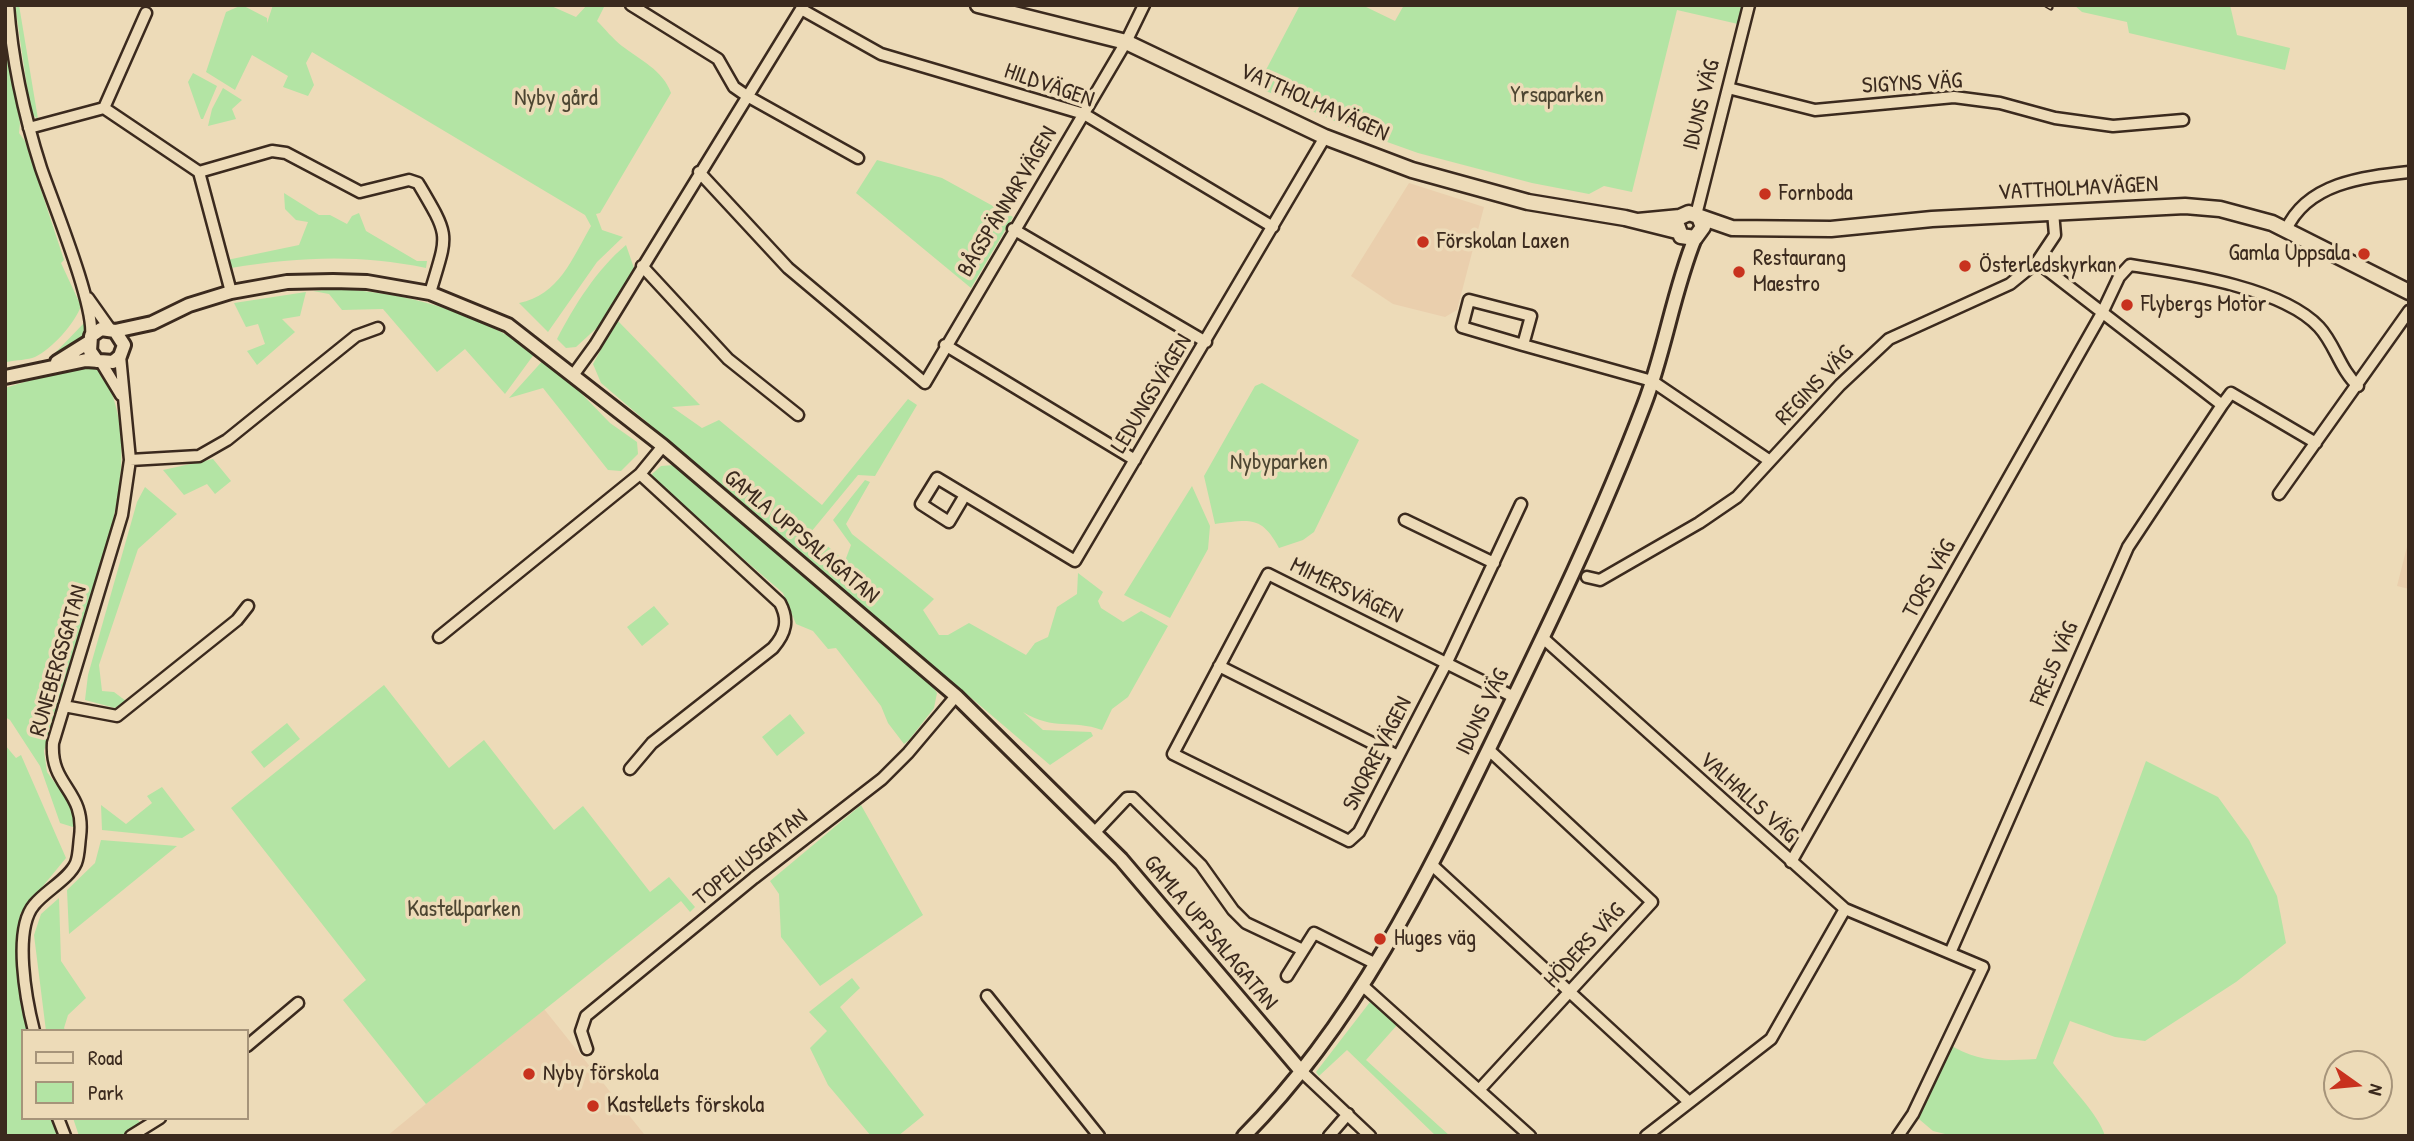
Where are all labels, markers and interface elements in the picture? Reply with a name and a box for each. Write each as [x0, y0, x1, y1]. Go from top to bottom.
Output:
street label: IDUNS VÄG [1677, 57, 1727, 153]
street label: HILDVÄGEN [1000, 58, 1098, 114]
street label: VATTHOLMAVÄGEN [1235, 58, 1393, 148]
street label: SIGYNS VÄG [1861, 68, 1963, 100]
park label: Yrsaparken [1510, 82, 1604, 110]
park label: Nyby gård [514, 85, 598, 113]
street label: BÅGSPÄNNARVÄGEN [952, 122, 1064, 282]
street label: VATTHOLMAVÄGEN [1997, 171, 2159, 207]
place label: Fornboda [1779, 180, 1853, 208]
marker: Fornboda [1757, 186, 1773, 202]
place label: Förskolan Laxen [1437, 228, 1570, 256]
marker: Förskolan Laxen [1415, 234, 1431, 250]
place label: Gamla Uppsala [2229, 240, 2350, 268]
place label: Restaurang Maestro [1753, 245, 1846, 299]
marker: Gamla Uppsala [2356, 246, 2372, 262]
place label: Österledskyrkan [1979, 252, 2117, 280]
marker: Österledskyrkan [1957, 258, 1973, 274]
marker: Restaurang Maestro [1731, 264, 1747, 280]
place label: Flybergs Motor [2141, 291, 2266, 319]
marker: Flybergs Motor [2119, 297, 2135, 313]
street label: LEDUNGSVÄGEN [1106, 330, 1198, 458]
street label: REGINS VÄG [1770, 340, 1860, 432]
park label: Nybyparken [1230, 449, 1328, 477]
street label: GAMLA UPPSALAGATAN [718, 464, 884, 610]
street label: TORS VÄG [1897, 535, 1963, 623]
street label: MIMERSVÄGEN [1285, 552, 1407, 630]
street label: RUNEBERGSGATAN [24, 582, 94, 740]
street label: FREJS VÄG [2025, 618, 2085, 710]
street label: IDUNS VÄG [1450, 664, 1516, 760]
street label: SNORREVÄGEN [1338, 692, 1418, 816]
street label: VALHALLS VÄG [1693, 747, 1803, 849]
street label: TOPELIUSGATAN [689, 804, 813, 912]
street label: GAMLA UPPSALAGATAN [1137, 850, 1283, 1016]
park label: Kastellparken [407, 896, 521, 924]
street label: HÖDERS VÄG [1539, 898, 1631, 994]
place label: Huges väg [1394, 925, 1476, 953]
marker: Huges väg [1372, 931, 1388, 947]
legend [21, 1029, 248, 1120]
text: Road [88, 1043, 122, 1072]
north arrow [2323, 1050, 2393, 1120]
place label: Nyby förskola [543, 1060, 659, 1088]
marker: Nyby förskola [521, 1066, 537, 1082]
text: Park [88, 1078, 123, 1107]
text: N [2362, 1082, 2390, 1098]
place label: Kastellets förskola [607, 1092, 764, 1120]
marker: Kastellets förskola [585, 1098, 601, 1114]

